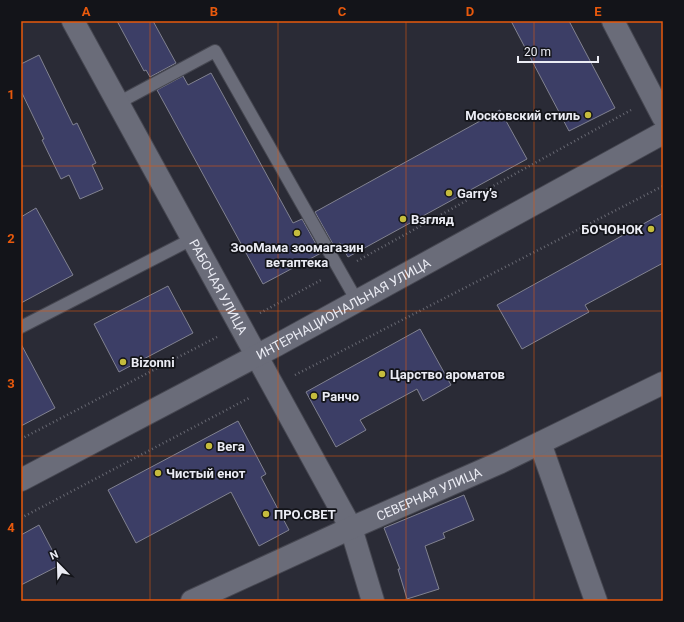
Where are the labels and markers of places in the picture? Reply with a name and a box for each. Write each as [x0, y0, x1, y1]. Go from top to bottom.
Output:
place label: Московский стиль [465, 108, 580, 123]
marker: Московский стиль [583, 110, 593, 120]
place label: Garry’s [457, 186, 498, 201]
marker: Garry’s [444, 188, 454, 198]
place label: Взгляд [411, 212, 454, 227]
marker: Взгляд [398, 214, 408, 224]
place label: БОЧОНОК [581, 222, 644, 237]
marker: БОЧОНОК [646, 224, 656, 234]
marker: ЗооМама зоомагазин ветаптека [292, 228, 302, 238]
place label: ЗооМама зоомагазин ветаптека [230, 240, 364, 270]
place label: Bizonni [131, 355, 175, 370]
marker: Bizonni [118, 357, 128, 367]
place label: Царство ароматов [390, 367, 505, 382]
marker: Царство ароматов [377, 369, 387, 379]
place label: Ранчо [322, 389, 359, 404]
marker: Ранчо [309, 391, 319, 401]
place label: Вега [217, 439, 245, 454]
marker: Вега [204, 441, 214, 451]
place label: Чистый енот [166, 466, 246, 481]
marker: Чистый енот [153, 468, 163, 478]
place label: ПРО.СВЕТ [274, 507, 336, 522]
marker: ПРО.СВЕТ [261, 509, 271, 519]

